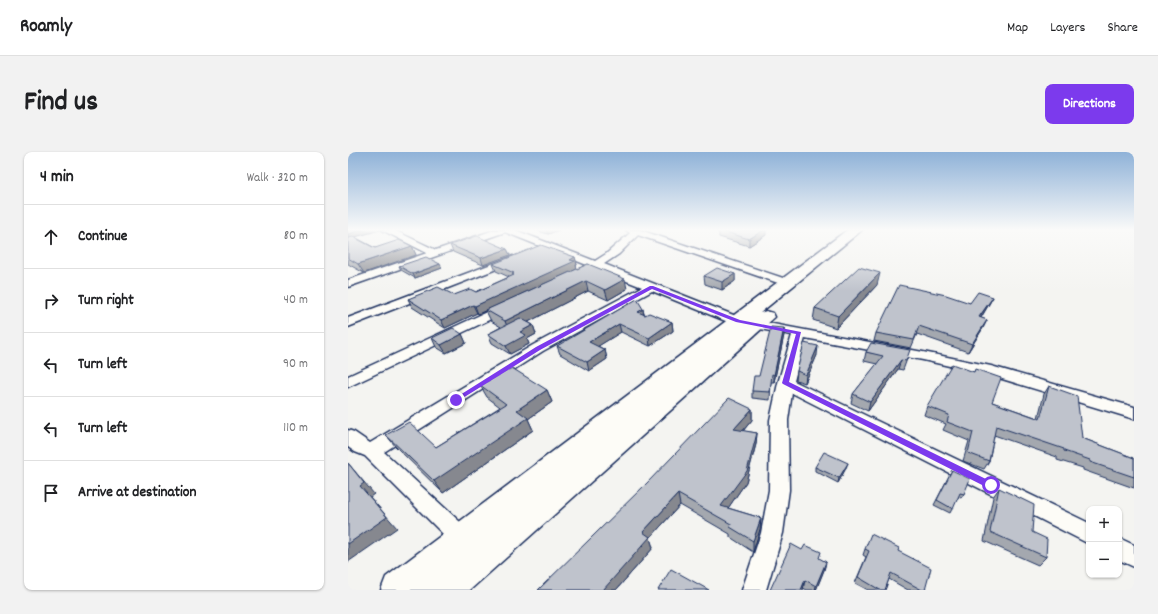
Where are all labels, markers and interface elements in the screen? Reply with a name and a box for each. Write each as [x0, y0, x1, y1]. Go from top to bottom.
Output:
text: Roamly [20, 14, 72, 41]
text: Map [1007, 18, 1028, 38]
text: Layers [1050, 18, 1085, 38]
text: Share [1107, 18, 1138, 38]
text: Find us [24, 84, 98, 124]
button: Directions [1045, 84, 1134, 124]
text: 4 min [40, 166, 74, 190]
text: Walk · 320 m [247, 169, 308, 188]
icon: ahead [40, 226, 62, 248]
text: Continue [78, 226, 127, 248]
text: 80 m [284, 227, 308, 246]
icon: right [40, 290, 62, 312]
text: Turn right [78, 290, 134, 312]
text: 40 m [284, 291, 308, 310]
icon: left [40, 354, 62, 376]
text: Turn left [78, 354, 127, 376]
text: 90 m [283, 355, 308, 374]
route end [447, 391, 465, 409]
icon: left [40, 418, 62, 440]
text: Turn left [78, 418, 127, 440]
text: 110 m [283, 419, 308, 438]
route start [982, 476, 1000, 494]
icon: arrive [40, 482, 62, 504]
text: Arrive at destination [78, 482, 196, 504]
map controls [1086, 506, 1122, 578]
button: + [1086, 506, 1122, 542]
button: − [1086, 542, 1122, 578]

